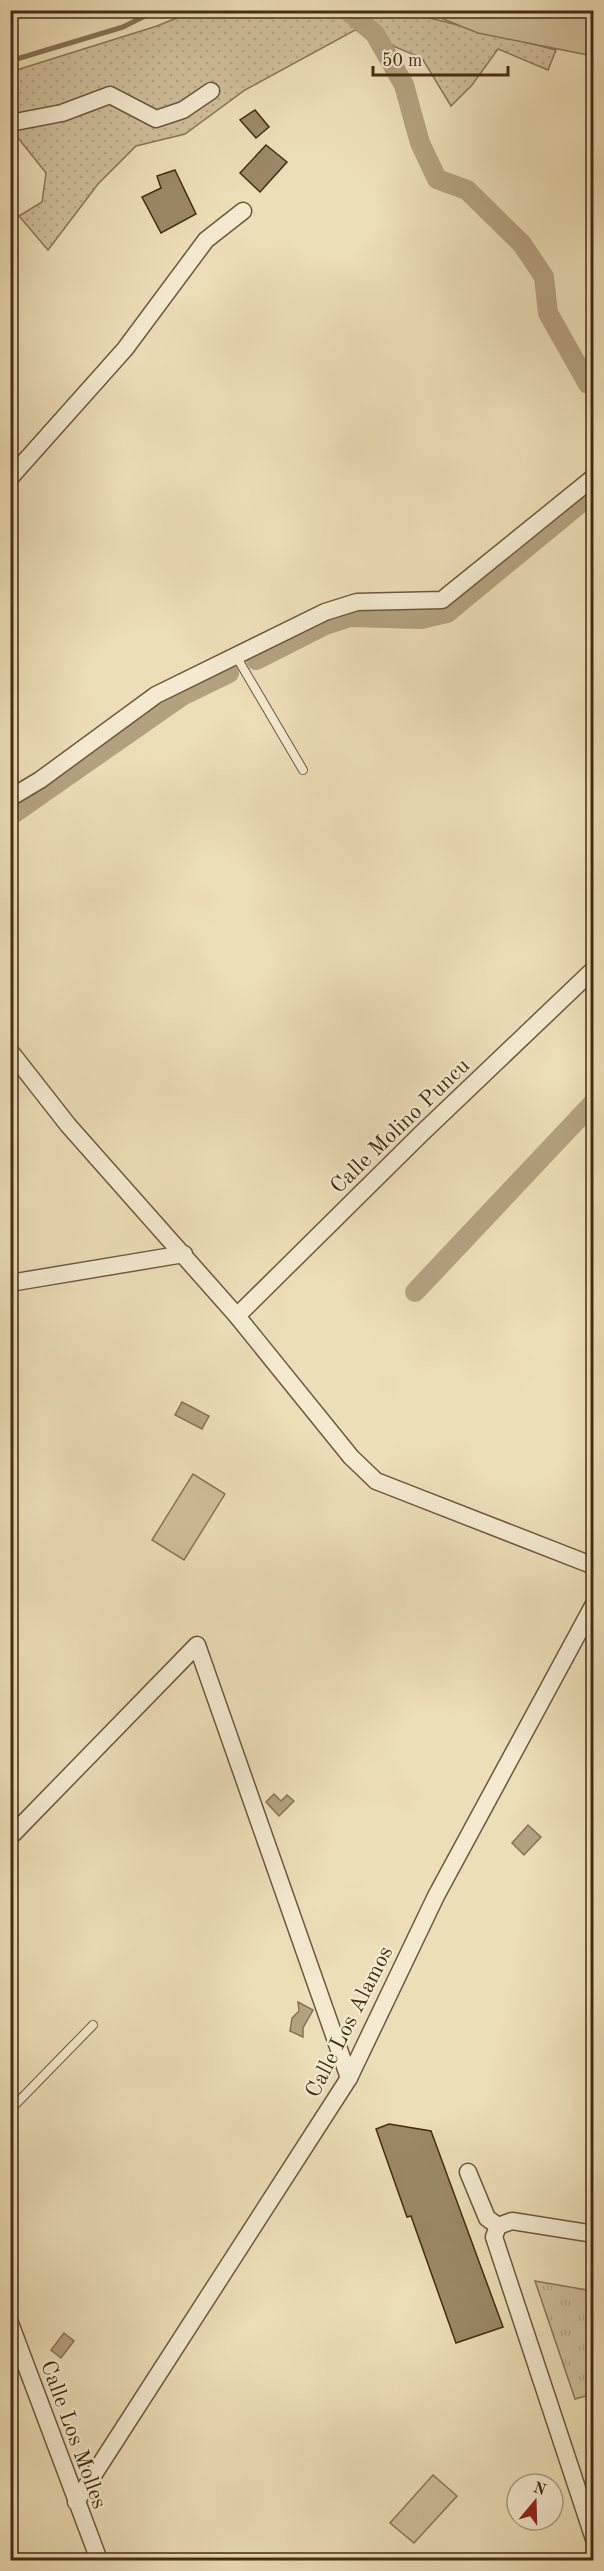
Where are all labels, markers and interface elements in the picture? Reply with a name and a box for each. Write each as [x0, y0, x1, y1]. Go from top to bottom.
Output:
scale bar [373, 39, 508, 77]
text: 50 m [382, 52, 422, 70]
street label: Calle Molino Puncu [327, 1054, 474, 1198]
street label: Calle Los Alamos [302, 1943, 397, 2101]
street label: Calle Los Molles [36, 2358, 110, 2512]
north arrow [505, 2472, 565, 2532]
text: N [531, 2480, 548, 2500]

